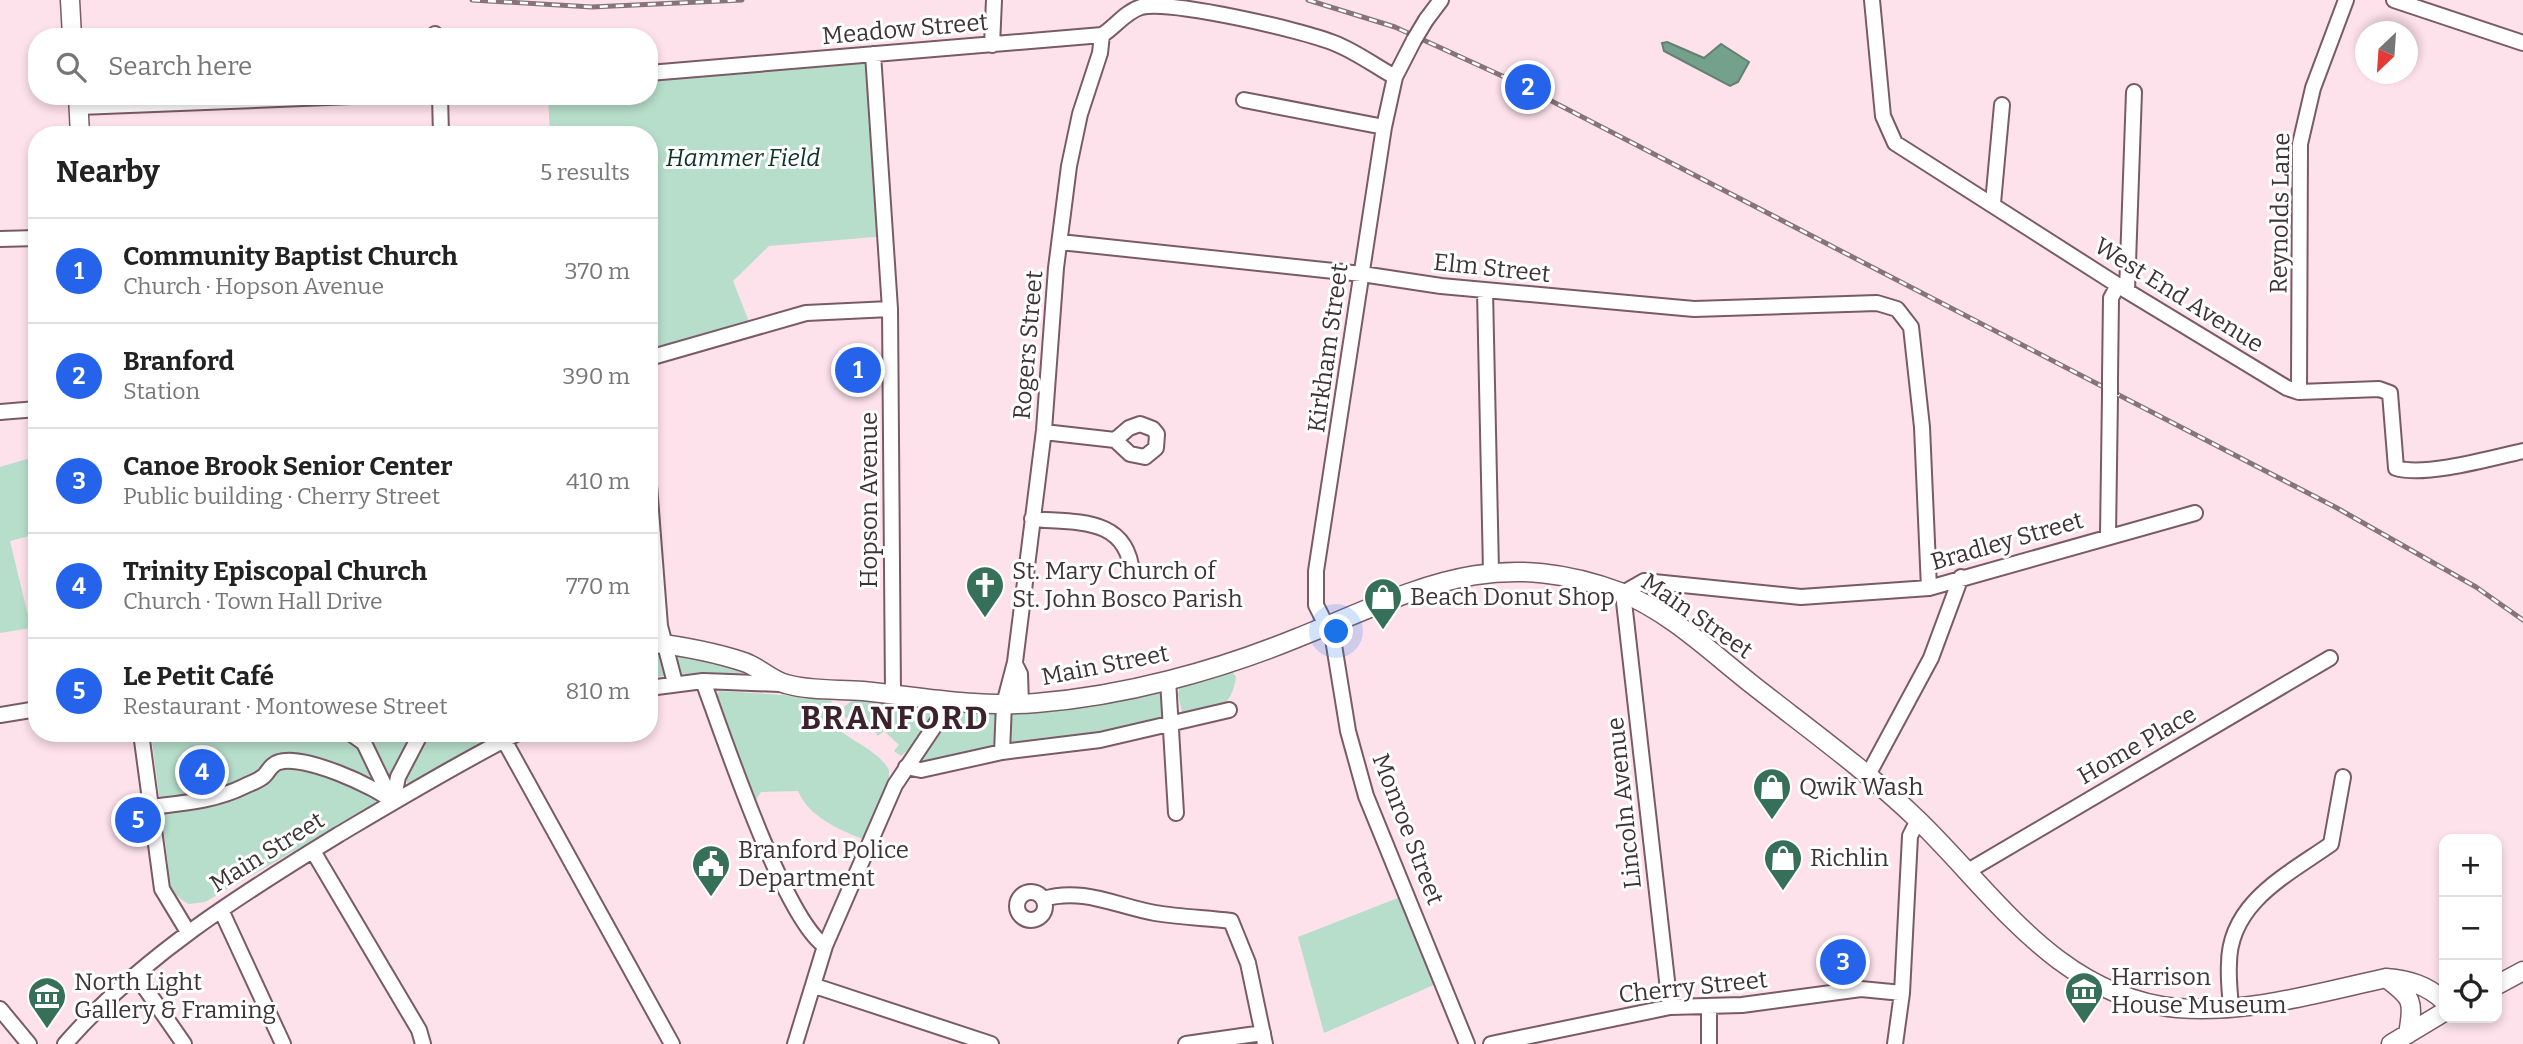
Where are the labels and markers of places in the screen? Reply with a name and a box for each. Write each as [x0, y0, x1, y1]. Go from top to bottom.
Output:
pin: 2 [1505, 61, 1551, 113]
pin: 1 [835, 344, 881, 396]
place label: St. Mary Church of St. John Bosco Parish [1012, 557, 1243, 613]
church icon: St. Mary Church of St. John Bosco Parish [964, 564, 1006, 619]
shop icon: Beach Donut Shop [1362, 576, 1404, 631]
place label: Beach Donut Shop [1410, 583, 1615, 611]
pin: 4 [179, 746, 225, 798]
shop icon: Qwik Wash [1751, 766, 1793, 821]
place label: Qwik Wash [1799, 773, 1923, 801]
pin: 5 [115, 794, 161, 846]
place label: Branford Police Department [738, 836, 909, 892]
shop icon: Richlin [1762, 837, 1804, 892]
public building icon: Branford Police Department [690, 843, 732, 898]
place label: Richlin [1810, 844, 1889, 872]
pin: 3 [1820, 936, 1866, 988]
place label: Harrison House Museum [2111, 963, 2287, 1019]
place label: North Light Gallery & Framing [74, 968, 276, 1024]
museum icon: Harrison House Museum [2063, 970, 2105, 1025]
museum icon: North Light Gallery & Framing [26, 975, 68, 1030]

